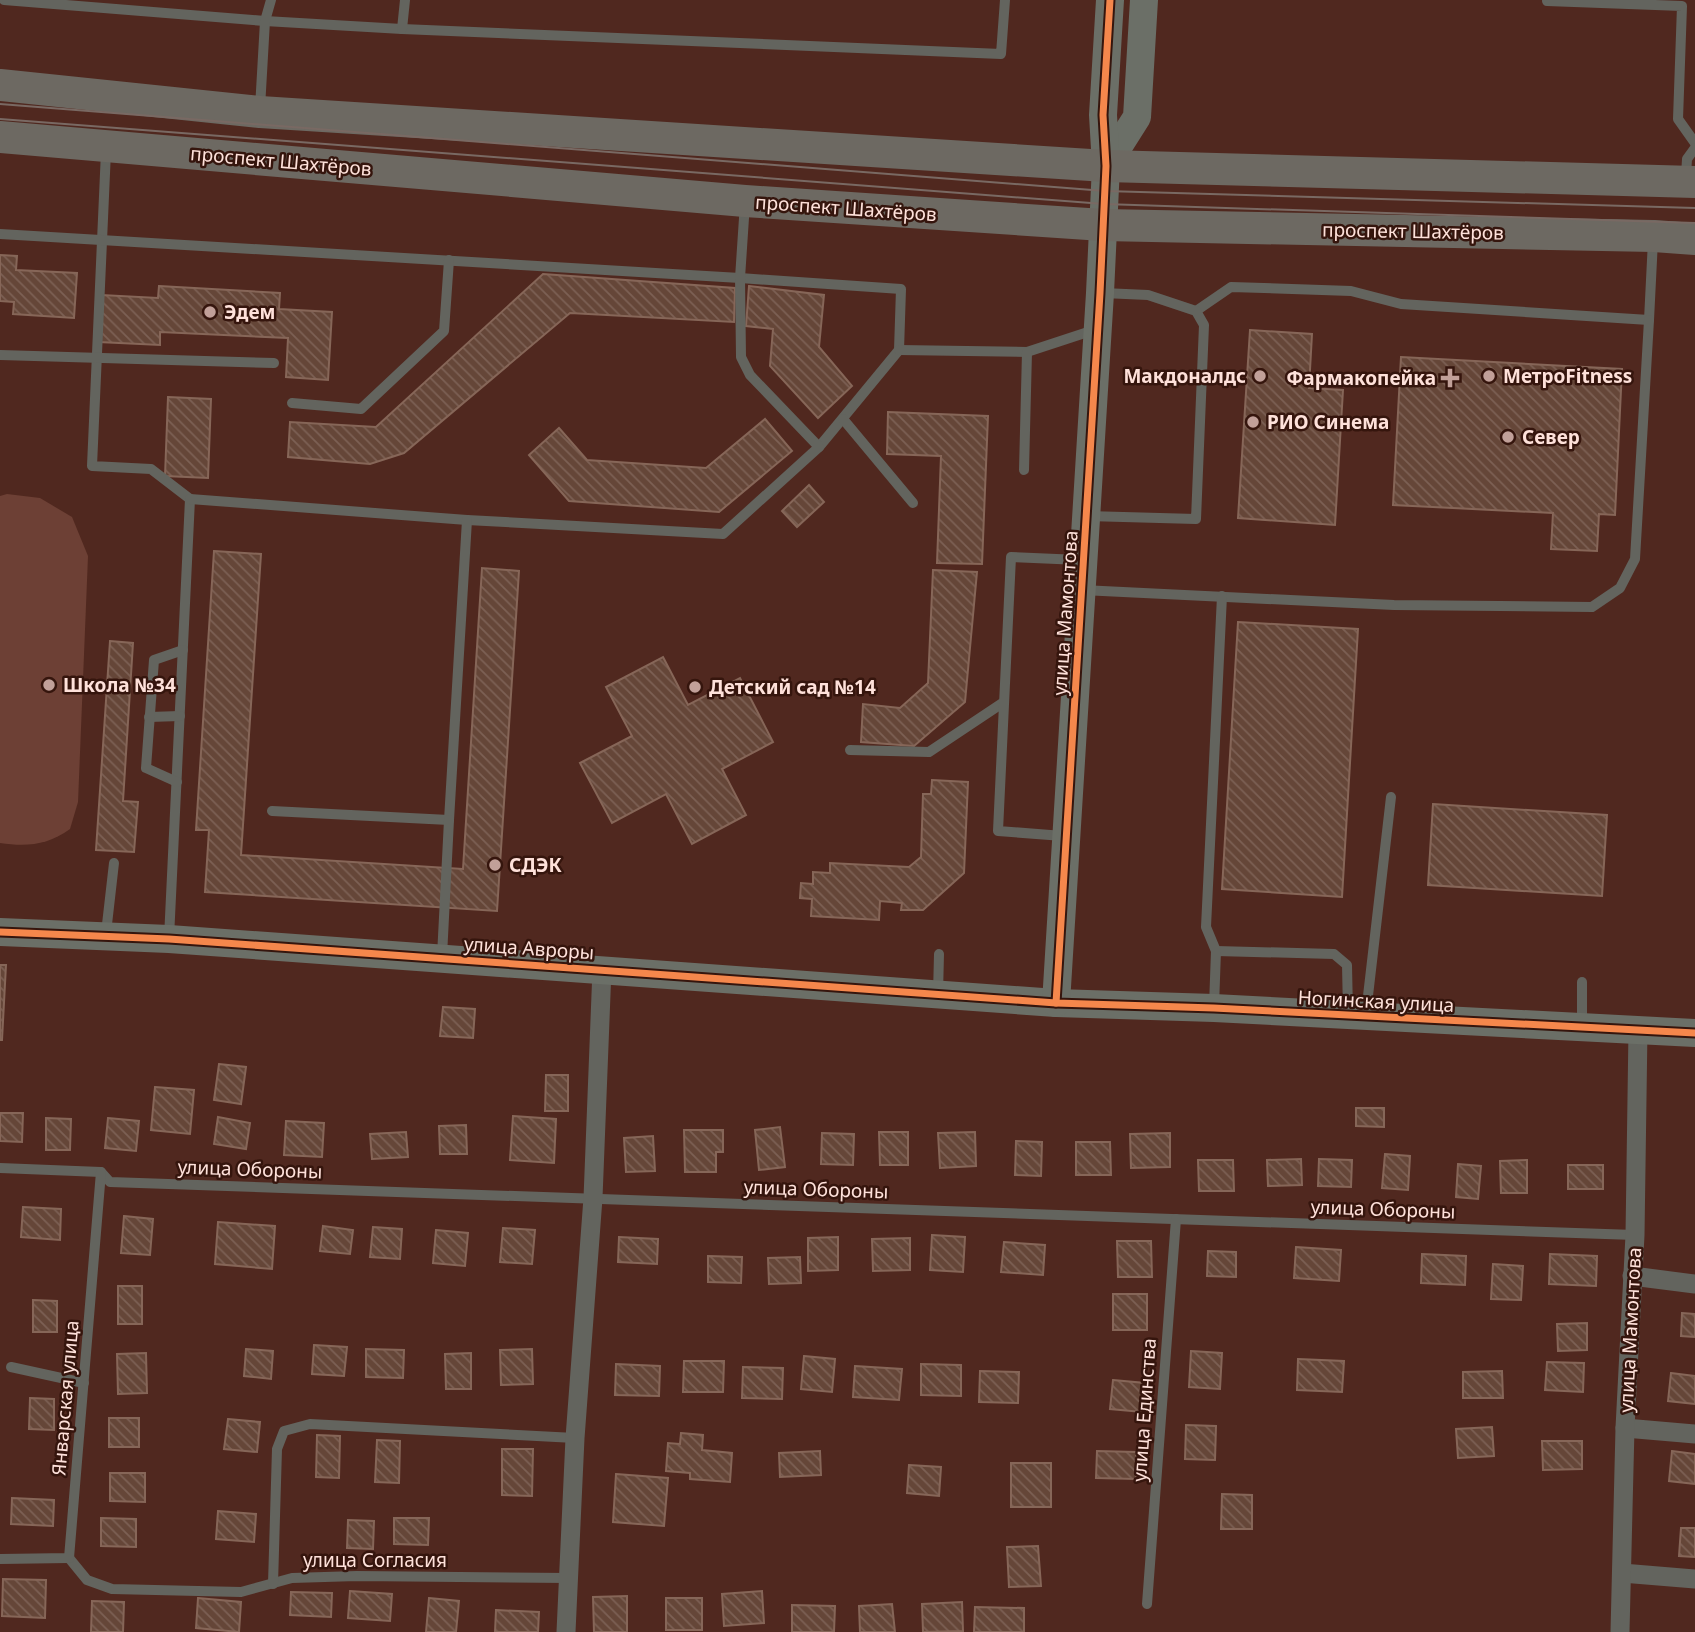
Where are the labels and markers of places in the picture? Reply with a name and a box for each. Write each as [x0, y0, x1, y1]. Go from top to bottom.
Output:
place label: Эдем [224, 299, 275, 325]
marker: Эдем [202, 304, 218, 320]
place label: Макдоналдс [1123, 363, 1246, 389]
place label: МетроFitness [1503, 363, 1632, 389]
place label: Фармакопейка [1286, 365, 1436, 391]
marker: Макдоналдс [1252, 368, 1268, 384]
marker: МетроFitness [1481, 368, 1497, 384]
marker: Фармакопейка [1442, 370, 1458, 386]
place label: РИО Синема [1267, 409, 1389, 435]
marker: РИО Синема [1245, 414, 1261, 430]
place label: Север [1522, 424, 1580, 450]
marker: Север [1500, 429, 1516, 445]
place label: Школа №34 [63, 672, 176, 698]
place label: Детский сад №14 [709, 674, 876, 700]
marker: Школа №34 [41, 677, 57, 693]
marker: Детский сад №14 [687, 679, 703, 695]
place label: СДЭК [509, 852, 562, 878]
marker: СДЭК [487, 857, 503, 873]

